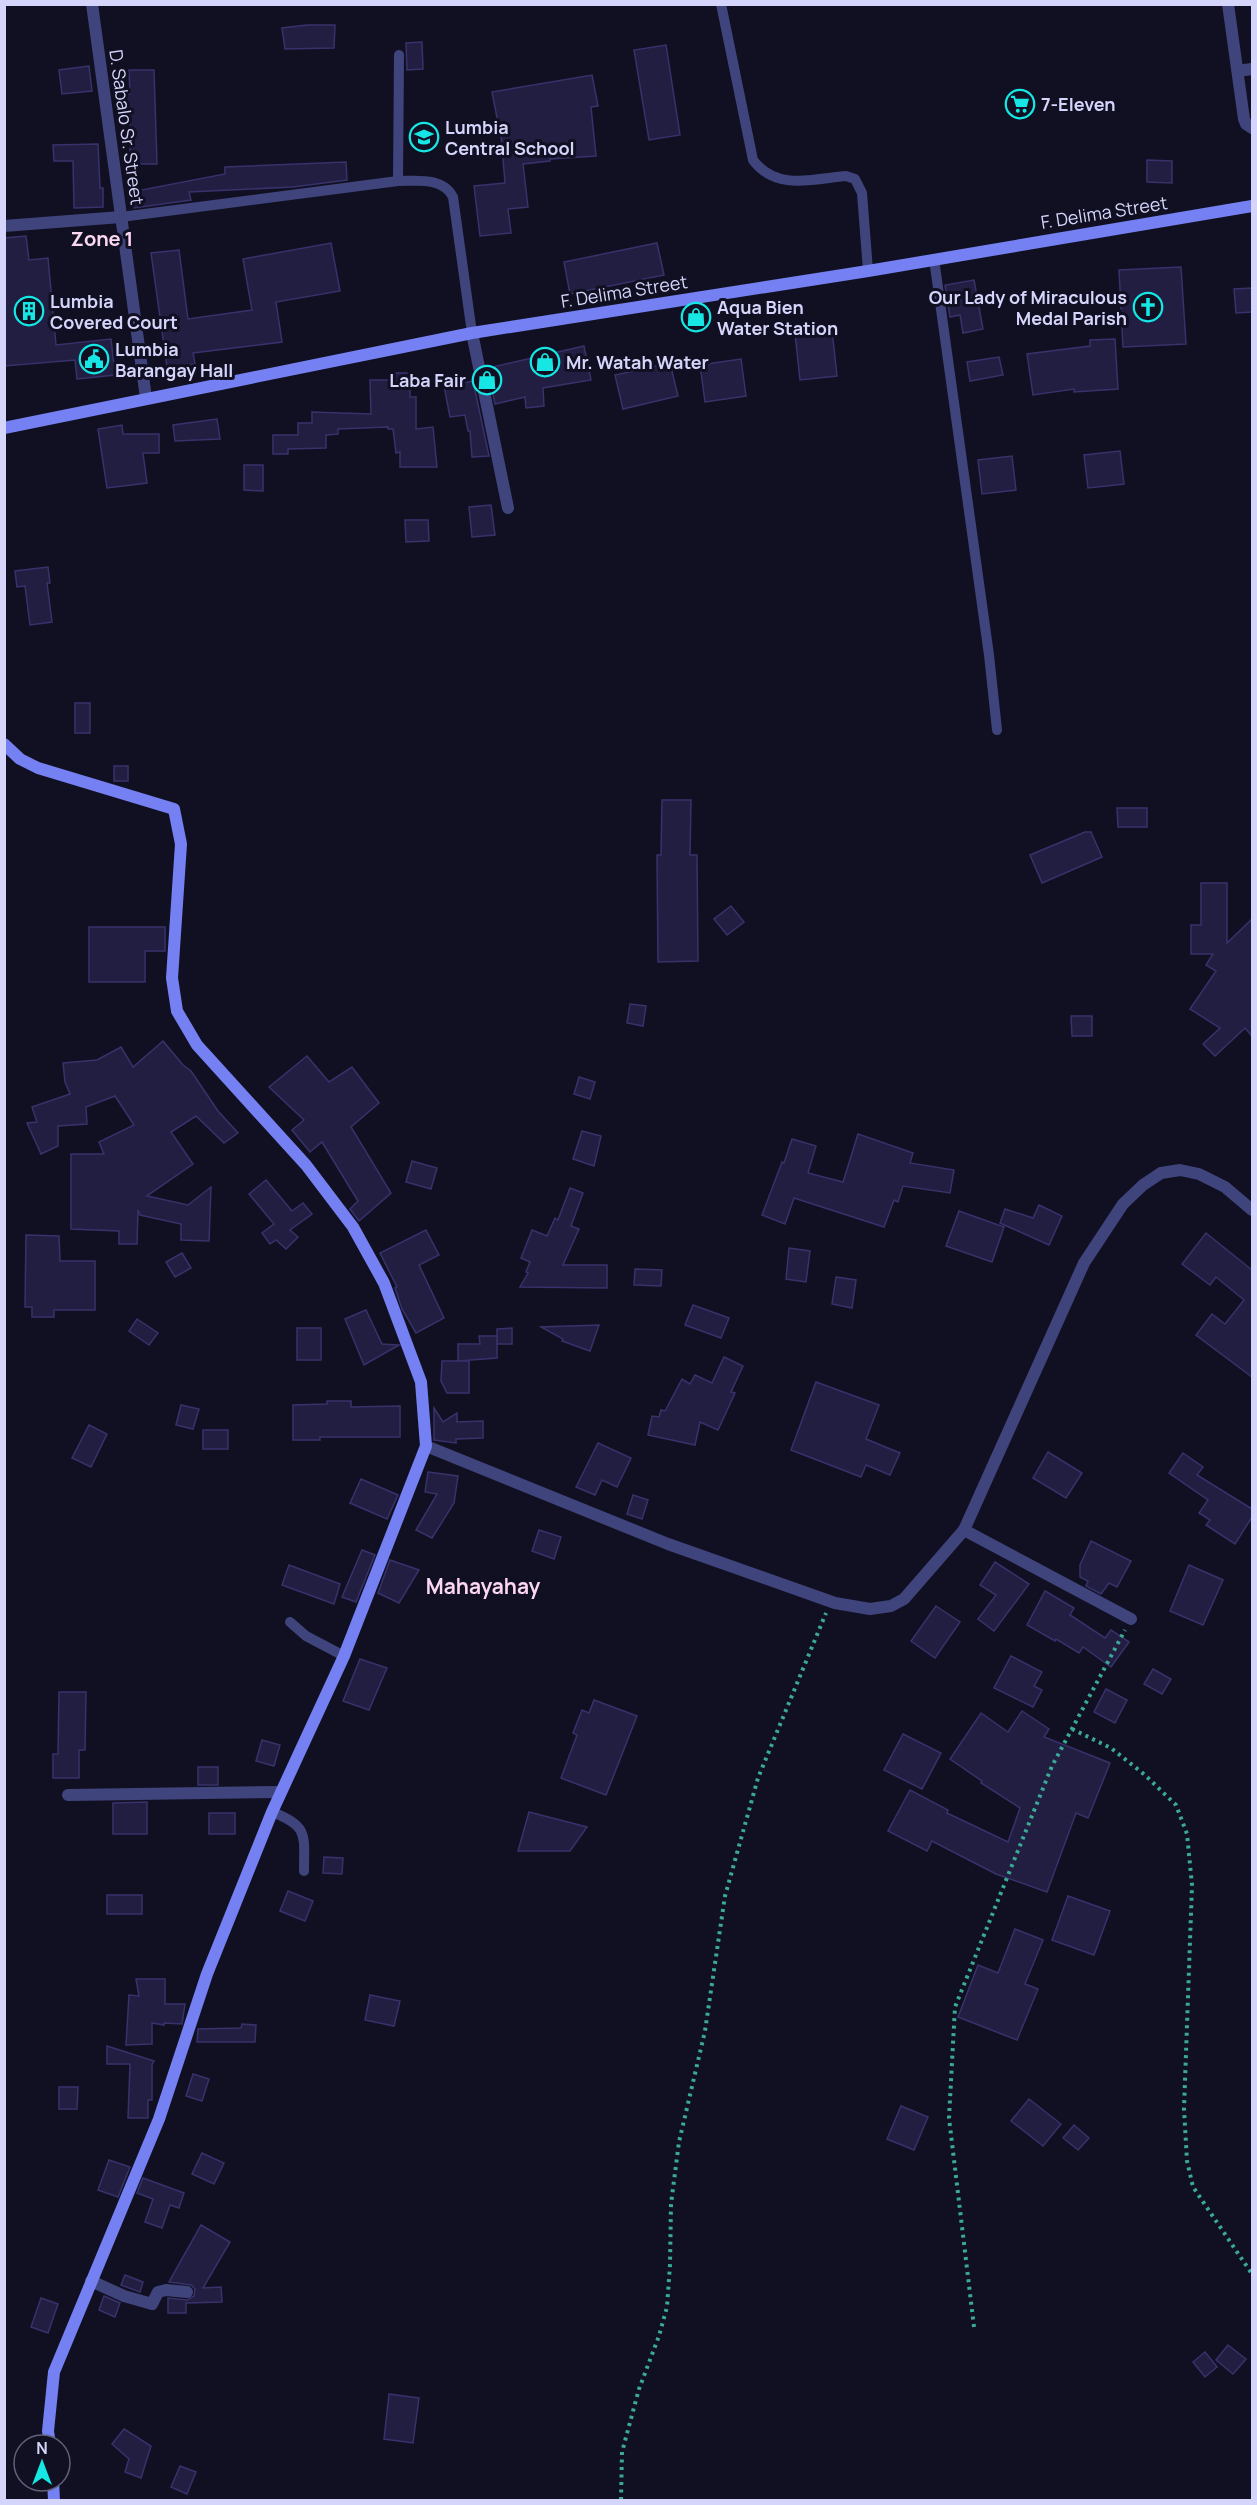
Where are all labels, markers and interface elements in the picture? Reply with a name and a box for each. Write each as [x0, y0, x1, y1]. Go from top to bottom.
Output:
street label: D. Sabalo Sr. Street [104, 48, 150, 206]
supermarket icon: 7-Eleven [1004, 88, 1036, 120]
place label: 7-Eleven [1041, 92, 1116, 116]
place label: Lumbia Central School [445, 115, 575, 160]
school or university icon: Lumbia Central School [408, 121, 440, 153]
street label: F. Delima Street [1039, 190, 1169, 234]
district label: Zone 1 [71, 225, 133, 252]
street label: F. Delima Street [559, 269, 689, 313]
place label: Our Lady of Miraculous Medal Parish [929, 285, 1127, 330]
place label: Lumbia Covered Court [50, 289, 178, 334]
church icon: Our Lady of Miraculous Medal Parish [1132, 291, 1164, 323]
building icon: Lumbia Covered Court [13, 295, 45, 327]
place label: Aqua Bien Water Station [717, 295, 838, 340]
shop icon: Aqua Bien Water Station [680, 301, 712, 333]
place label: Lumbia Barangay Hall [115, 337, 233, 382]
public building icon: Lumbia Barangay Hall [78, 343, 110, 375]
shop icon: Mr. Watah Water [529, 346, 561, 378]
place label: Mr. Watah Water [566, 350, 709, 374]
shop icon: Laba Fair [471, 364, 503, 396]
place label: Laba Fair [389, 368, 466, 392]
district label: Mahayahay [426, 1572, 540, 1600]
north arrow [12, 2433, 72, 2493]
text: N [36, 2437, 48, 2459]

